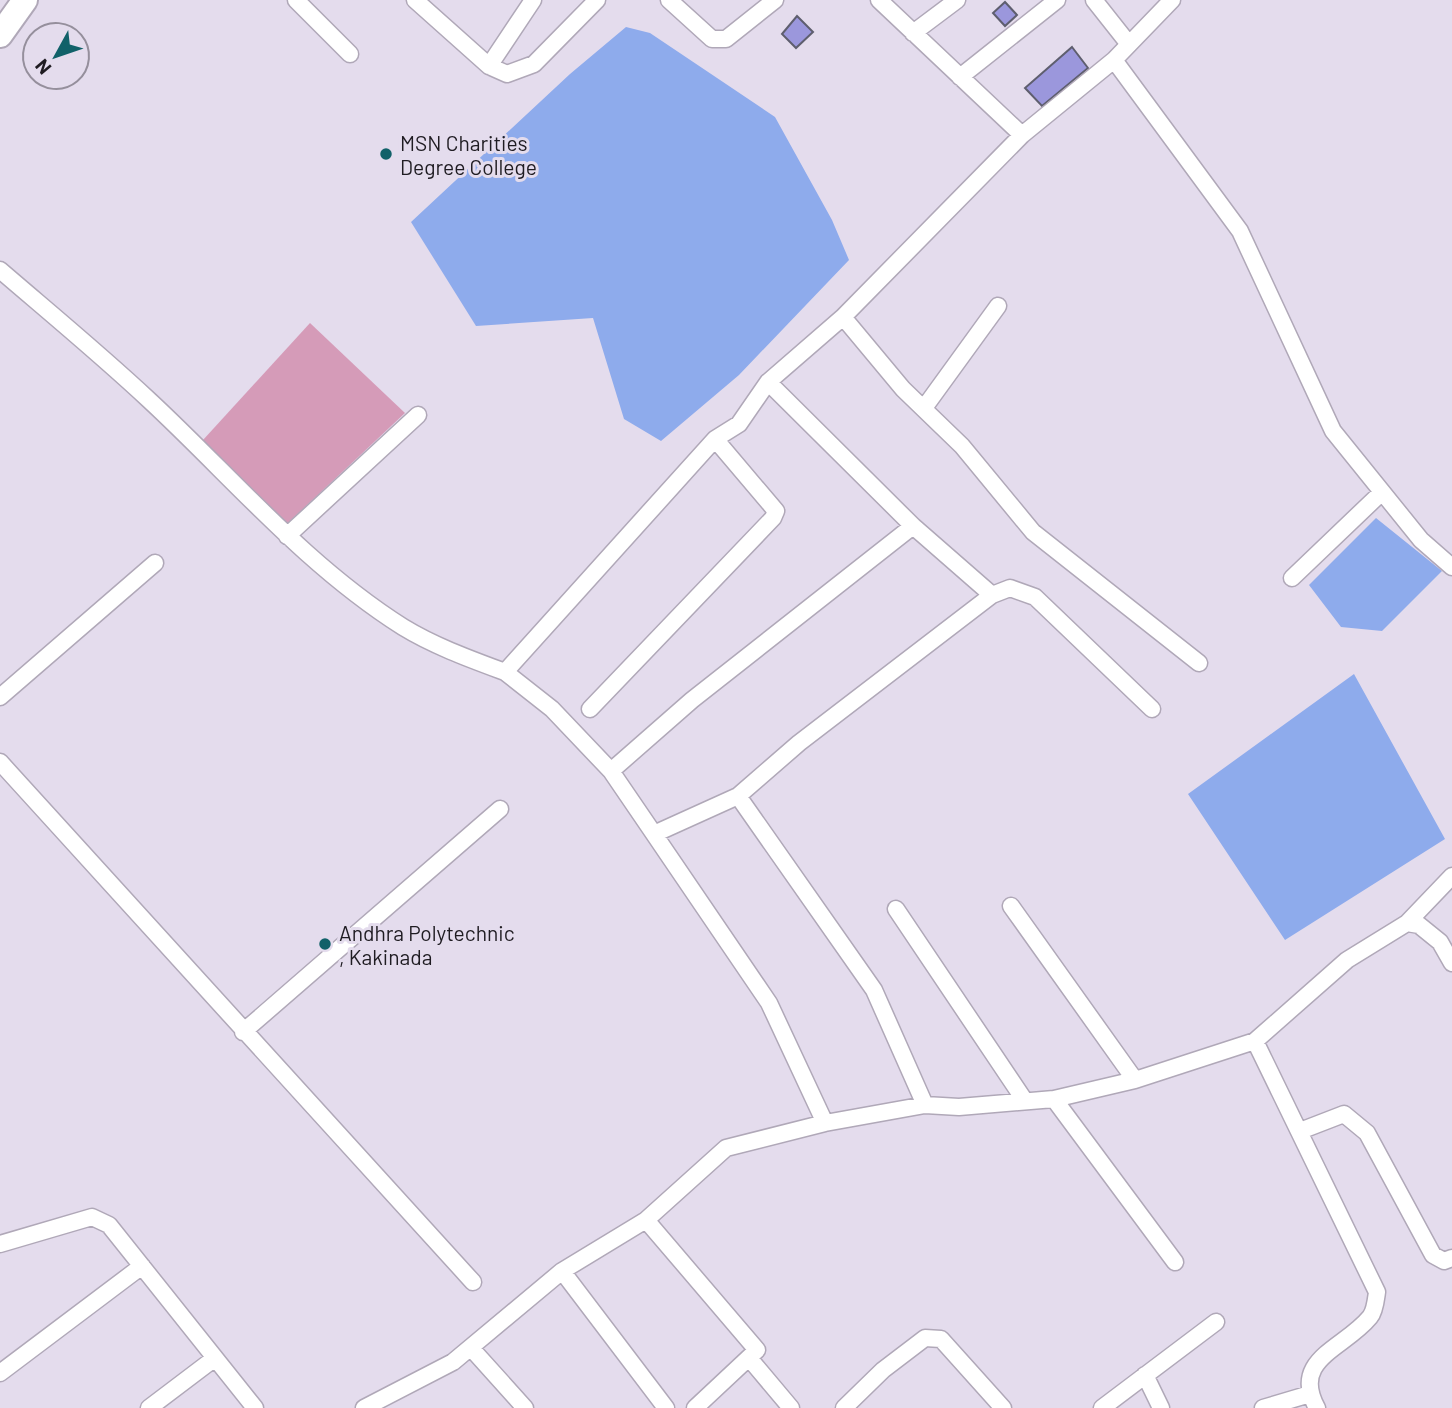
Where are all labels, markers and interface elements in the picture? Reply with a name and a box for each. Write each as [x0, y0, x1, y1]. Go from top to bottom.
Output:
north arrow [21, 21, 91, 91]
text: N [30, 55, 55, 79]
place label: MSN Charities Degree College [400, 130, 537, 179]
marker: MSN Charities Degree College [378, 146, 394, 162]
place label: Andhra Polytechnic , Kakinada [339, 920, 515, 969]
marker: Andhra Polytechnic , Kakinada [317, 936, 333, 952]

